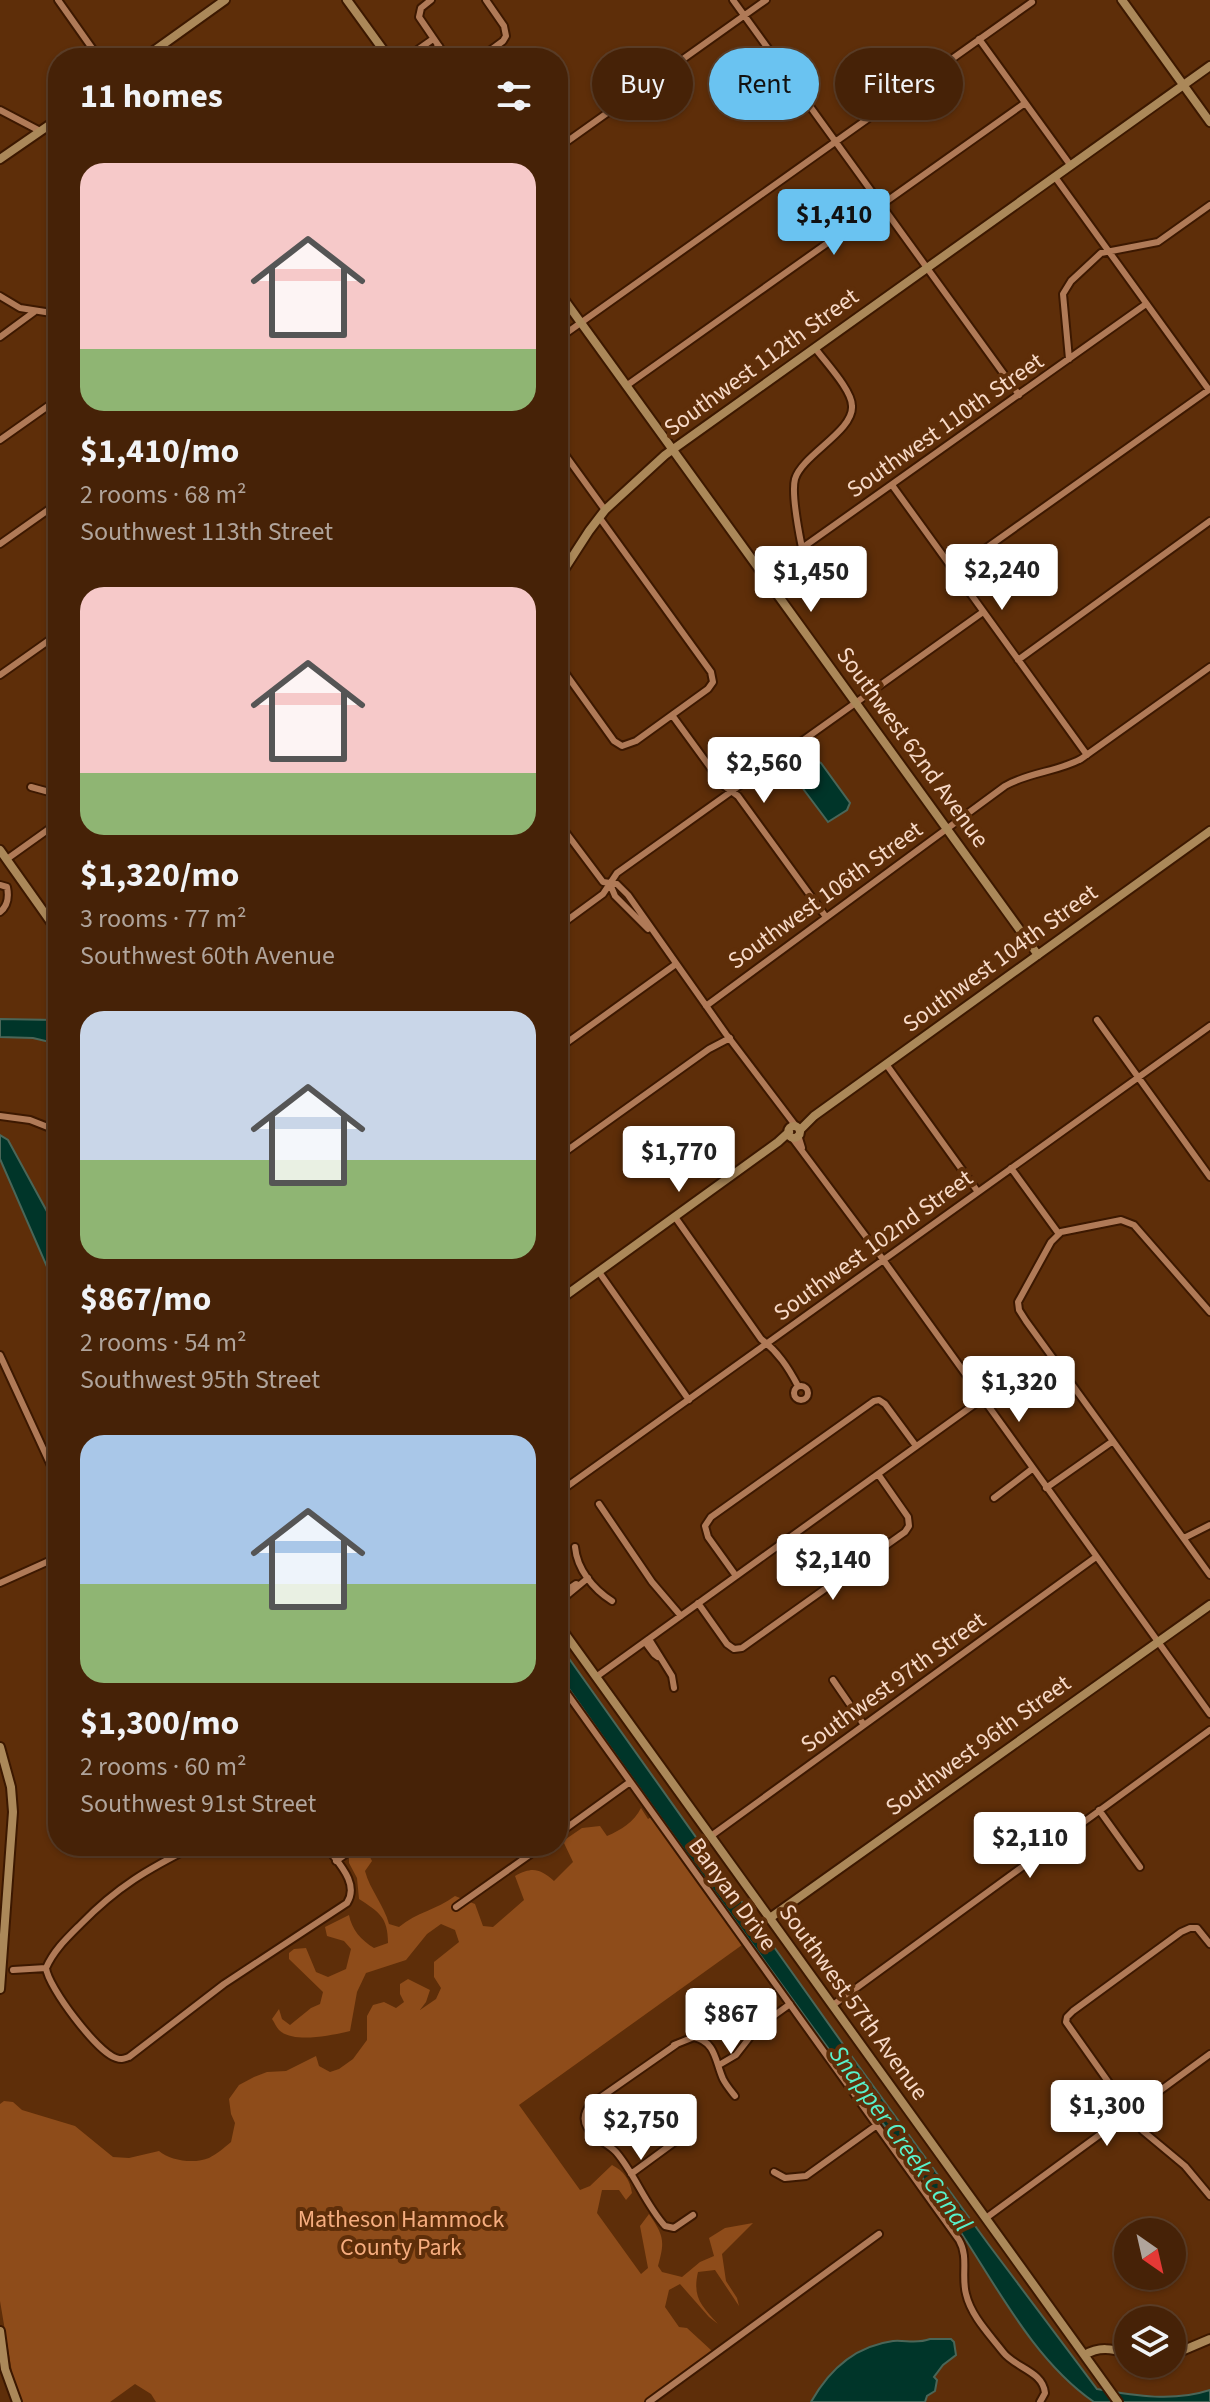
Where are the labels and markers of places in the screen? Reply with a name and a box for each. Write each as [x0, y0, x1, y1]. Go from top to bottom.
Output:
pin: $1,410 [769, 189, 899, 257]
pin: $2,240 [937, 544, 1067, 612]
pin: $1,450 [746, 546, 876, 614]
pin: $2,560 [699, 737, 829, 805]
pin: $1,770 [614, 1126, 744, 1194]
pin: $1,320 [954, 1356, 1084, 1424]
pin: $2,140 [768, 1534, 898, 1602]
pin: $2,110 [965, 1812, 1095, 1880]
pin: $867 [684, 1988, 778, 2056]
pin: $1,300 [1042, 2080, 1172, 2148]
pin: $2,750 [576, 2094, 706, 2162]

